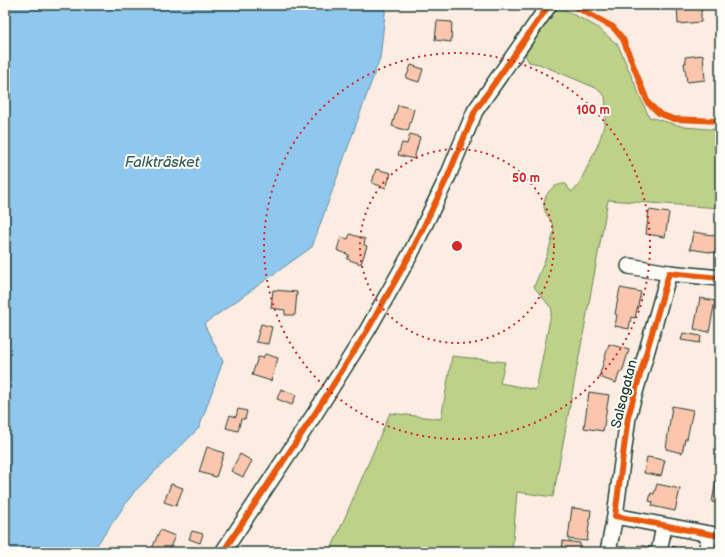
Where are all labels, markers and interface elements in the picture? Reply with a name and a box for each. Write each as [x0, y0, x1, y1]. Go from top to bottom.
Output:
text: 100 m [576, 103, 610, 118]
water label: Falkträsket [125, 153, 200, 172]
text: 50 m [512, 171, 540, 186]
centre of rings [450, 239, 464, 253]
street label: Salsagatan [607, 358, 641, 430]

